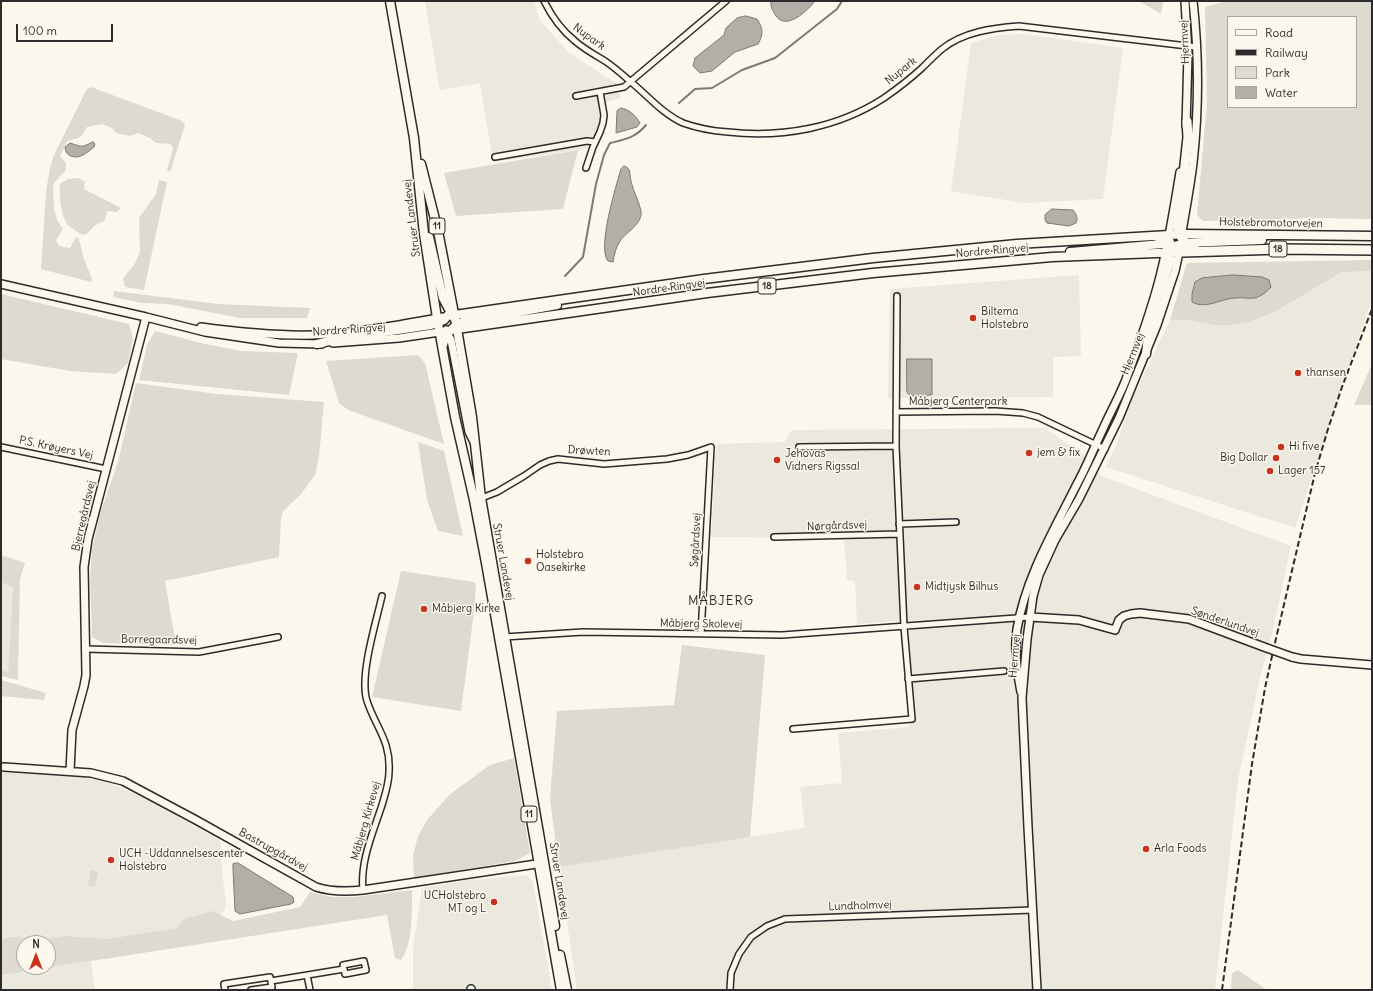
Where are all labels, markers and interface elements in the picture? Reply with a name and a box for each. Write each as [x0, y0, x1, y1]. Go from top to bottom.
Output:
scale bar [18, 16, 115, 42]
legend [1227, 16, 1357, 108]
street label: Hjermvej [1177, 20, 1193, 64]
street label: Nupark [570, 21, 608, 53]
text: 100 m [23, 23, 57, 38]
text: Road [1265, 25, 1293, 40]
text: Railway [1265, 45, 1308, 60]
street label: Nupark [883, 54, 919, 88]
text: Park [1265, 65, 1290, 80]
text: Water [1265, 85, 1298, 100]
street label: Struer Landevej [401, 178, 423, 258]
street label: Holstebromotorvejen [1219, 215, 1323, 231]
road number: 11 [429, 218, 445, 234]
street label: Nordre Ringvej [955, 241, 1029, 261]
road number: 18 [1269, 241, 1287, 257]
street label: Nordre Ringvej [632, 276, 706, 300]
road number: 18 [758, 278, 776, 294]
place label: Biltema Holstebro [981, 305, 1029, 331]
marker: Biltema Holstebro [968, 313, 978, 323]
street label: Nordre Ringvej [312, 321, 386, 339]
street label: Hjermvej [1119, 331, 1147, 377]
place label: thansen [1306, 366, 1346, 380]
marker: thansen [1293, 368, 1303, 378]
street label: Måbjerg Centerpark [909, 395, 1007, 409]
street label: P.S. Krøyers Vej [18, 434, 94, 462]
place label: Hi five [1289, 440, 1319, 454]
marker: Hi five [1276, 442, 1286, 452]
street label: Drøwten [567, 443, 611, 459]
place label: jem & fix [1037, 446, 1080, 460]
place label: Jehovas Vidners Rigssal [785, 447, 860, 473]
marker: jem & fix [1024, 448, 1034, 458]
place label: Big Dollar [1220, 451, 1268, 465]
marker: Big Dollar [1271, 453, 1281, 463]
marker: Jehovas Vidners Rigssal [772, 455, 782, 465]
place label: Lager 157 [1278, 464, 1325, 478]
marker: Lager 157 [1265, 466, 1275, 476]
street label: Bjerregårdsvej [69, 479, 99, 553]
street label: Søgårdsvej [688, 513, 704, 567]
street label: Nørgårdsvej [807, 518, 867, 534]
street label: Struer Landevej [490, 522, 516, 602]
place label: Holstebro Oasekirke [536, 548, 586, 574]
marker: Holstebro Oasekirke [523, 556, 533, 566]
place label: Midtjysk Bilhus [925, 580, 998, 594]
marker: Midtjysk Bilhus [912, 582, 922, 592]
district label: MÅBJERG [688, 593, 754, 609]
place label: Måbjerg Kirke [432, 602, 500, 616]
marker: Måbjerg Kirke [419, 604, 429, 614]
street label: Sønderlundvej [1189, 604, 1261, 640]
street label: Måbjerg Skolevej [660, 617, 742, 631]
street label: Borregaardsvej [121, 633, 197, 647]
street label: Hjermvej [1007, 633, 1023, 679]
street label: Måbjerg Kirkevej [348, 780, 384, 862]
road number: 11 [521, 806, 537, 822]
street label: Bastrupgårdvej [236, 826, 310, 874]
street label: Struer Landevej [546, 841, 572, 921]
place label: Arla Foods [1154, 842, 1206, 856]
marker: Arla Foods [1141, 844, 1151, 854]
place label: UCH -Uddannelsescenter Holstebro [119, 847, 244, 873]
marker: UCH -Uddannelsescenter Holstebro [106, 855, 116, 865]
place label: UCHolstebro MT og L [424, 889, 486, 915]
marker: UCHolstebro MT og L [489, 897, 499, 907]
street label: Lundholmvej [828, 898, 892, 914]
north arrow [16, 935, 56, 975]
text: N [32, 937, 40, 951]

